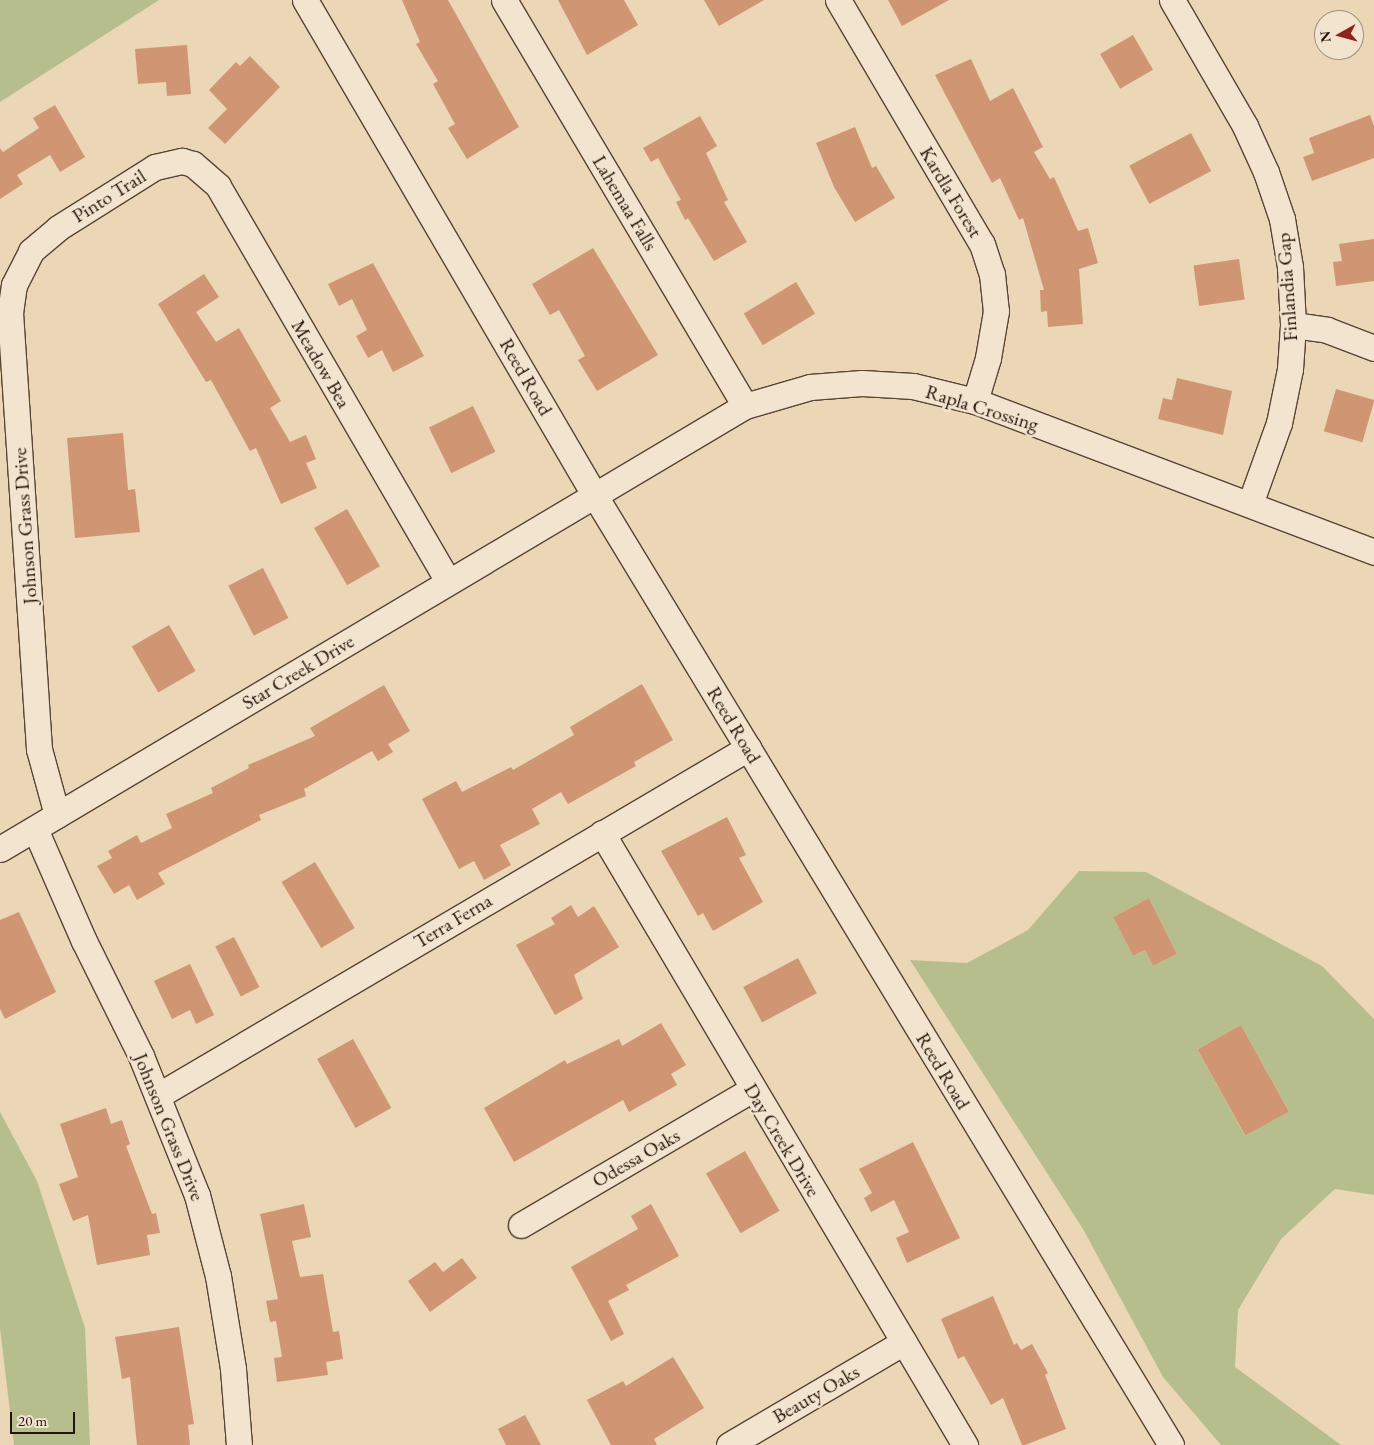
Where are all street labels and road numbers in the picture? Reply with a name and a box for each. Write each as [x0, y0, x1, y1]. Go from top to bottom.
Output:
street label: Kardla Forest [914, 142, 988, 242]
street label: Lahemaa Falls [587, 151, 663, 255]
street label: Pinto Trail [68, 164, 150, 228]
street label: Finlandia Gap [1271, 232, 1303, 342]
street label: Meadow Bea [286, 315, 356, 413]
street label: Reed Road [494, 334, 558, 420]
street label: Rapla Crossing [923, 379, 1041, 437]
street label: Johnson Grass Drive [8, 447, 42, 605]
street label: Star Creek Drive [238, 629, 358, 715]
street label: Reed Road [702, 682, 766, 768]
street label: Terra Ferna [409, 888, 497, 954]
street label: Reed Road [911, 1028, 975, 1114]
street label: Johnson Grass Drive [128, 1050, 210, 1204]
street label: Day Creek Drive [739, 1079, 825, 1201]
street label: Odessa Oaks [588, 1123, 684, 1193]
street label: Beauty Oaks [768, 1360, 864, 1428]

